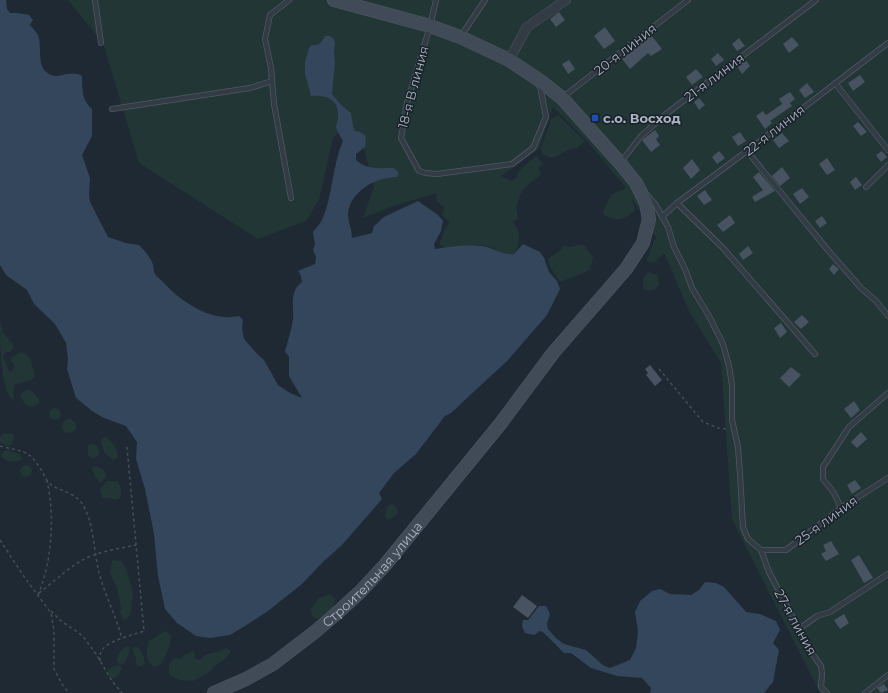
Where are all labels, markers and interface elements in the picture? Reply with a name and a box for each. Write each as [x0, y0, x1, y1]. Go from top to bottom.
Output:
street label: 20-я линия [591, 20, 659, 78]
street label: 18-я В линия [394, 44, 432, 130]
street label: 21-я линия [681, 49, 747, 105]
street label: 22-я линия [740, 101, 808, 159]
place label: с.о. Восход [603, 110, 681, 126]
marker: с.о. Восход [590, 113, 600, 123]
street label: 25-я линия [792, 492, 860, 548]
street label: Строительная улица [319, 518, 425, 630]
street label: 27-я линия [771, 586, 821, 658]

